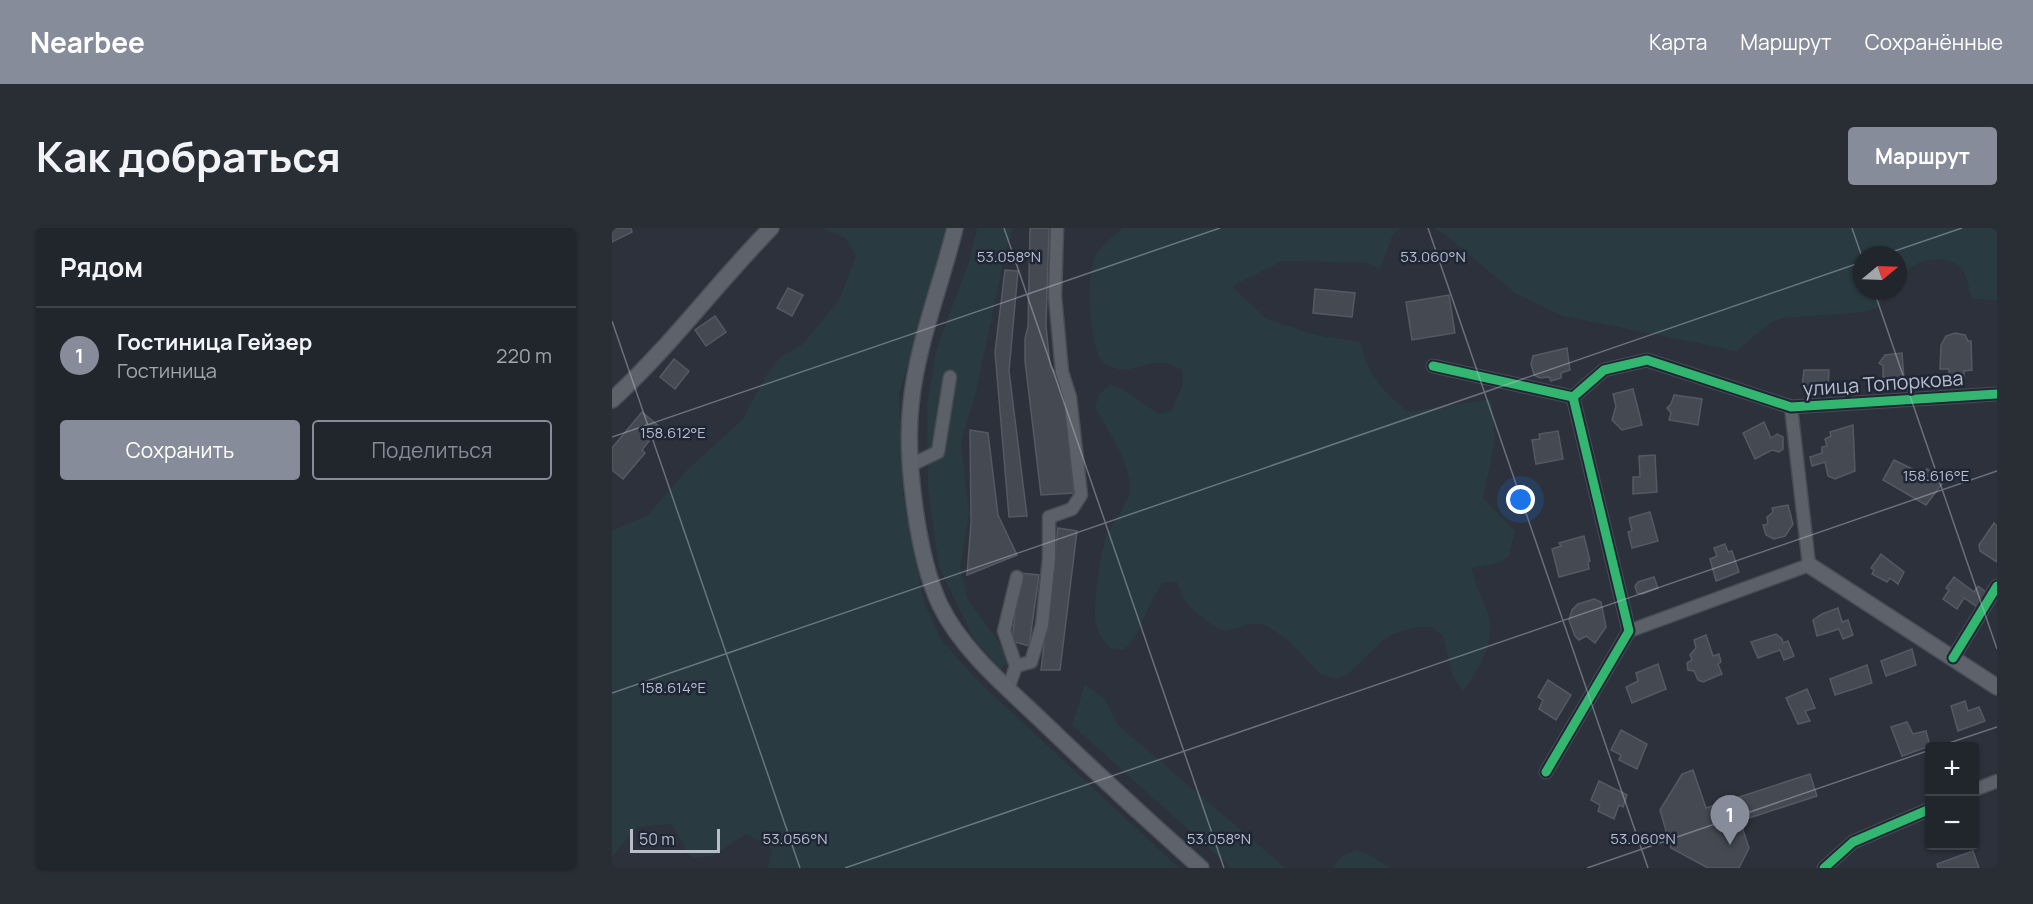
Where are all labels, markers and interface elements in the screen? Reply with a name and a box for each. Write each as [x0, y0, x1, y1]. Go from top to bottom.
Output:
text: Nearbee [30, 23, 145, 61]
text: Карта [1649, 28, 1707, 56]
text: Маршрут [1740, 28, 1832, 56]
text: Сохранённые [1865, 28, 2003, 56]
text: Как добраться [36, 127, 341, 185]
button: Маршрут [1848, 127, 1997, 185]
text: 53.058°N [977, 246, 1041, 267]
text: 53.060°N [1400, 246, 1466, 267]
north arrow [1853, 246, 1907, 300]
text: Рядом [60, 249, 143, 285]
text: Гостиница Гейзер [117, 327, 312, 357]
text: 1 [75, 342, 84, 369]
text: 220 m [496, 342, 552, 369]
text: Гостиница [117, 357, 217, 384]
street label: улица Топоркова [1802, 364, 1964, 402]
button: Сохранить [60, 420, 300, 480]
button: Поделиться [312, 420, 552, 480]
text: 158.612°E [640, 422, 706, 443]
text: 158.616°E [1903, 465, 1969, 486]
your location [1506, 485, 1535, 514]
text: 158.614°E [640, 677, 706, 698]
map controls [1925, 742, 1979, 850]
button: + [1925, 742, 1979, 796]
pin: 1 [1710, 796, 1750, 845]
button: − [1925, 796, 1979, 850]
scale bar [630, 826, 720, 854]
text: 50 m [639, 828, 675, 850]
text: 53.056°N [763, 828, 827, 849]
text: 53.058°N [1187, 828, 1251, 849]
text: 53.060°N [1610, 828, 1676, 849]

